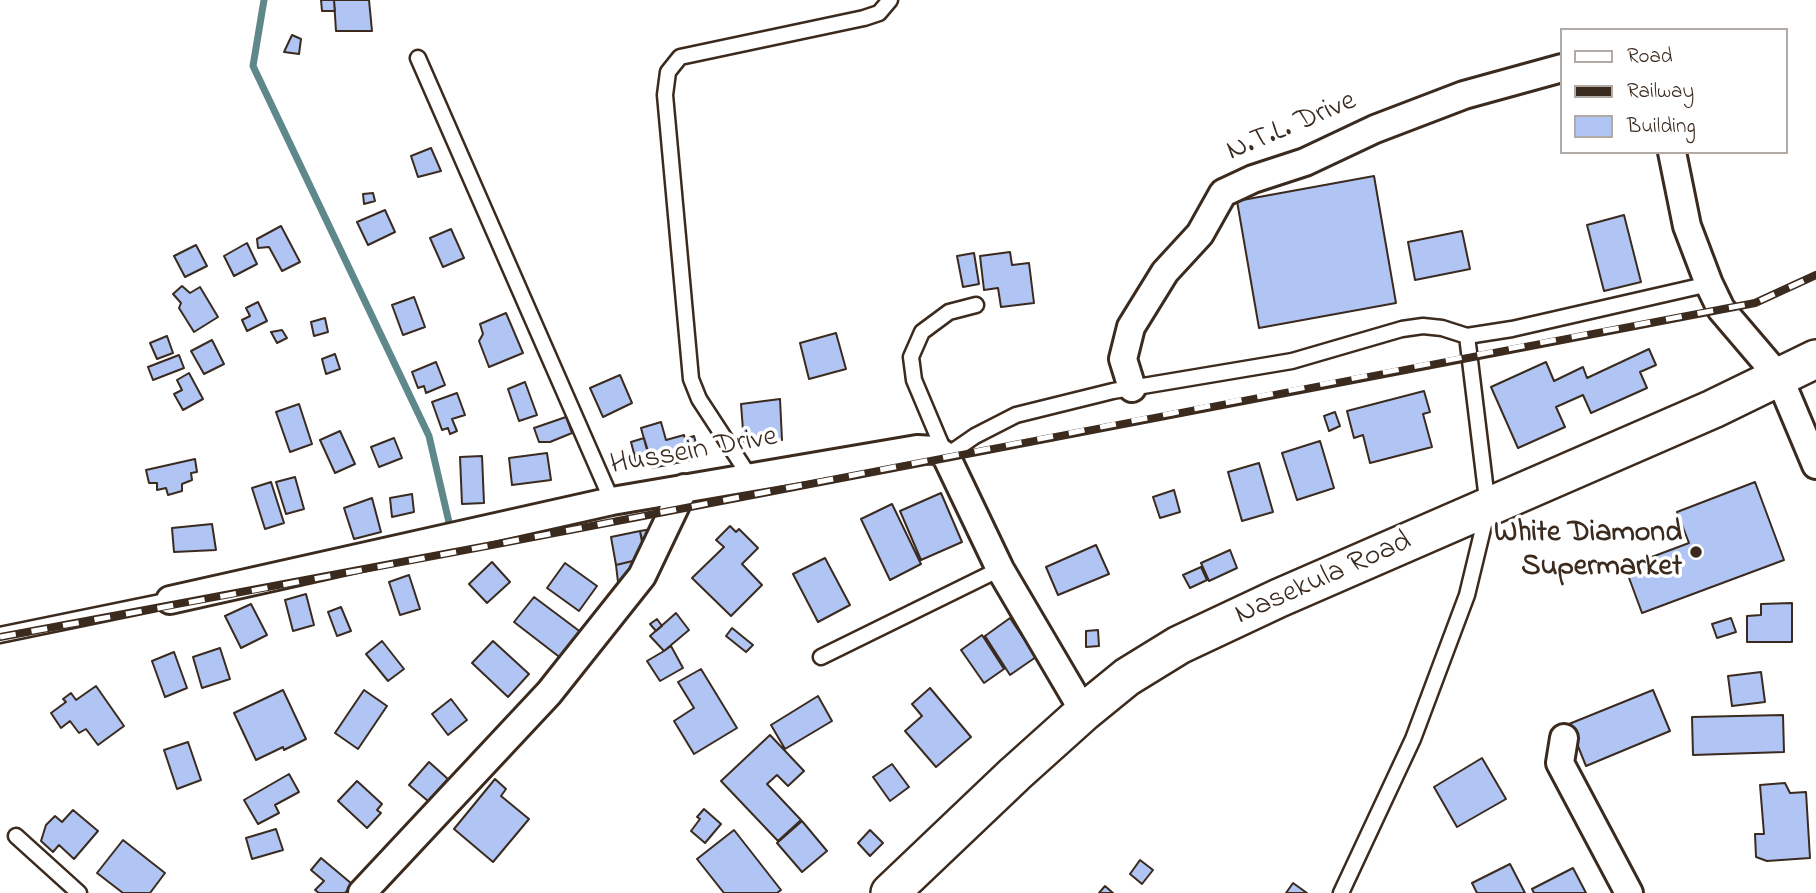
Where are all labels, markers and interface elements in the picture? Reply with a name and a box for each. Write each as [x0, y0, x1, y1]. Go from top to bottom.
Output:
legend [1560, 28, 1788, 154]
text: Road [1627, 42, 1673, 72]
text: Railway [1627, 77, 1694, 107]
street label: N.T.L. Drive [1222, 85, 1362, 171]
text: Building [1627, 112, 1696, 142]
street label: Hussein Drive [608, 421, 780, 485]
place label: White Diamond Supermarket [1494, 517, 1682, 588]
street label: Nasekula Road [1230, 525, 1418, 635]
marker: White Diamond Supermarket [1688, 544, 1704, 560]

